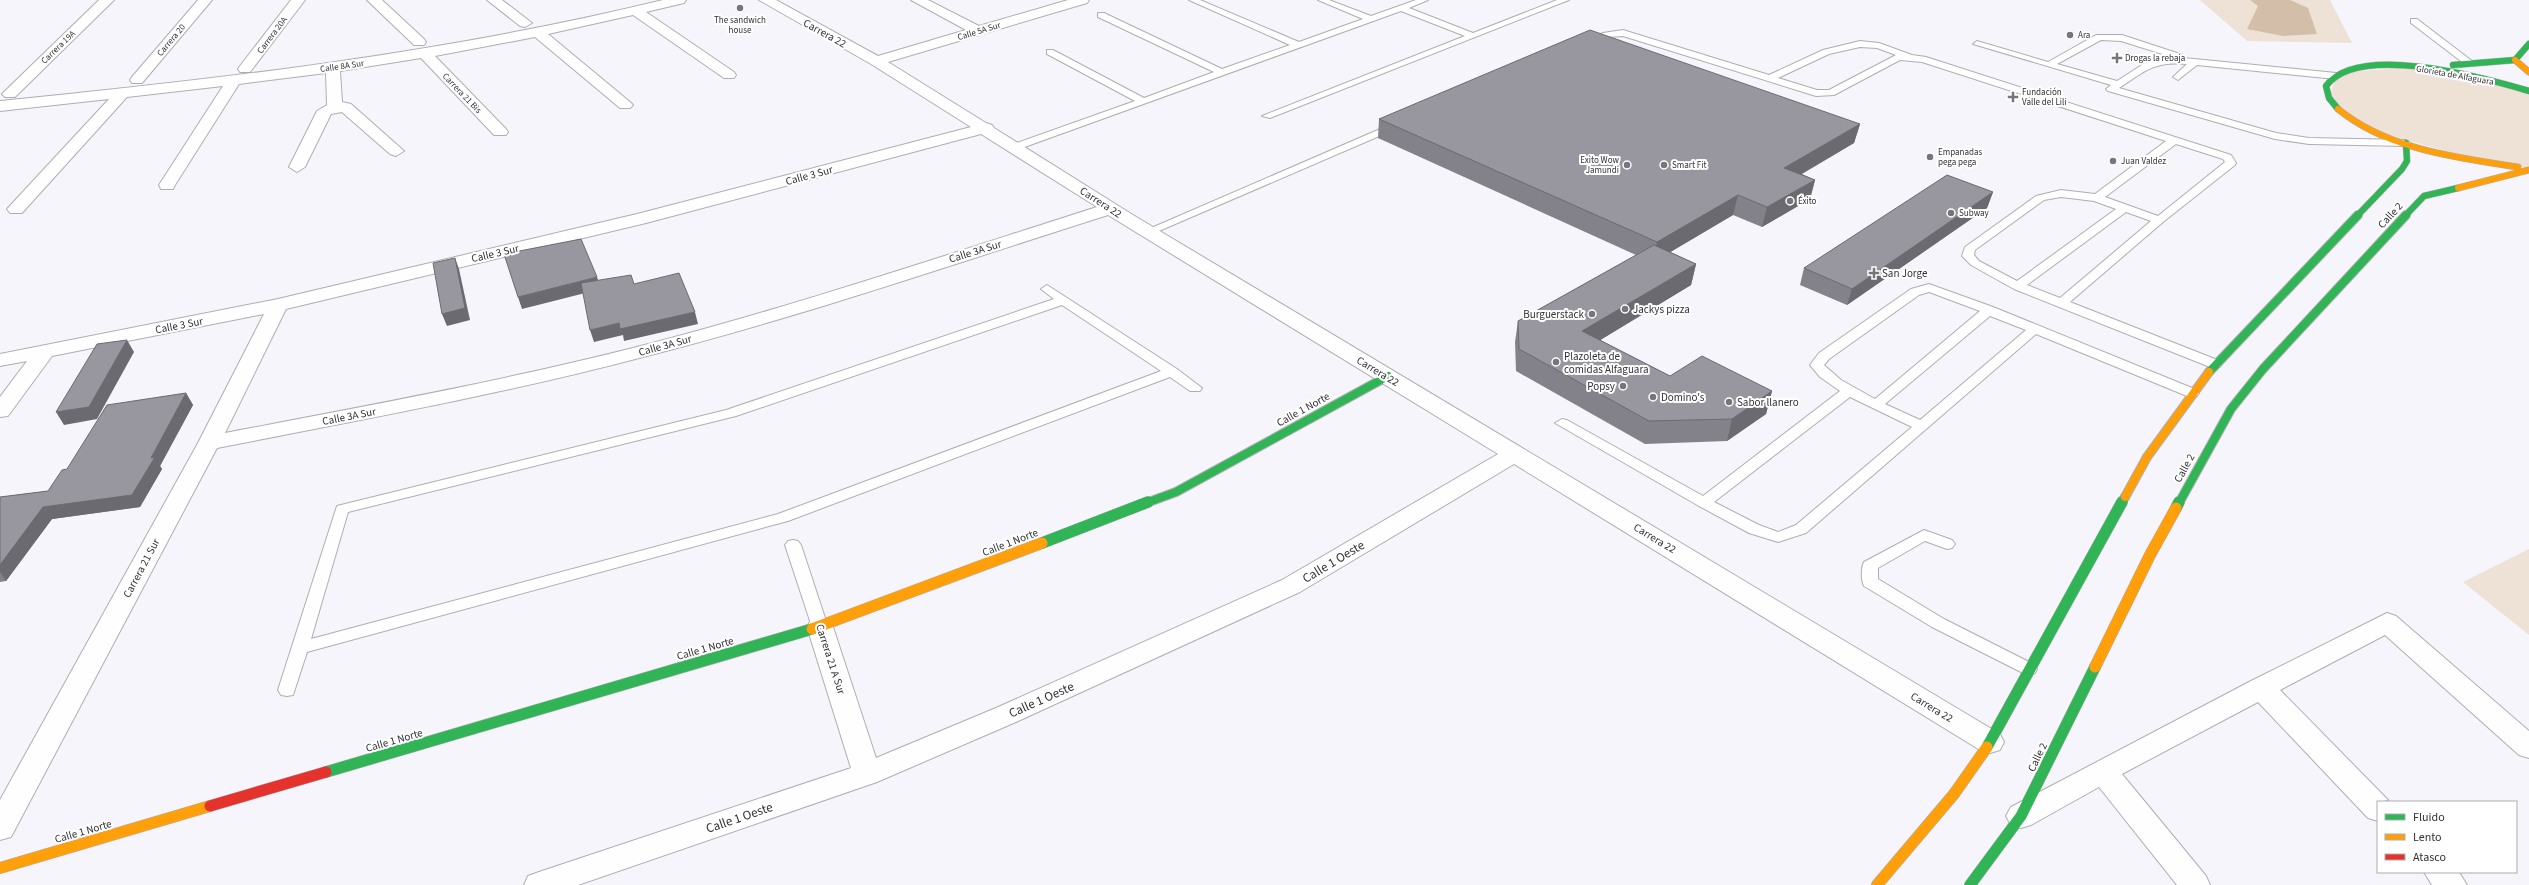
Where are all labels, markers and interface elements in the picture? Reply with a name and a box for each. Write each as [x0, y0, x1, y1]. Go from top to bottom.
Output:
marker: The sandwich house [735, 3, 745, 13]
street label: Carrera 20A [254, 14, 291, 57]
place label: The sandwich house [714, 14, 766, 37]
street label: Carrera 22 [801, 15, 849, 51]
street label: Calle 5A Sur [956, 18, 1003, 44]
street label: Carrera 20 [154, 21, 189, 59]
street label: Carrera 19A [38, 28, 79, 67]
place label: Ara [2078, 29, 2090, 42]
marker: Ara [2065, 30, 2075, 40]
place label: Drogas la rebaja [2125, 52, 2185, 65]
marker: Drogas la rebaja [2112, 53, 2122, 63]
street label: Calle 8A Sur [319, 57, 366, 76]
street label: Glorieta de Alfaguara [2415, 62, 2495, 89]
street label: Carrera 21 Bis [439, 70, 484, 117]
place label: Fundación Valle del Lili [2022, 86, 2066, 109]
marker: Fundación Valle del Lili [2007, 91, 2019, 103]
place label: Empanadas pega pega [1938, 146, 1983, 169]
marker: Empanadas pega pega [1925, 152, 1935, 162]
place label: Exito Wow Jamundi [1580, 154, 1620, 177]
place label: Juan Valdez [2121, 155, 2166, 168]
marker: Juan Valdez [2108, 156, 2118, 166]
place label: Smart Fit [1672, 159, 1706, 172]
marker: Exito Wow Jamundi [1622, 160, 1632, 170]
marker: Smart Fit [1659, 160, 1669, 170]
street label: Calle 3 Sur [784, 162, 835, 189]
street label: Carrera 22 [1077, 183, 1125, 222]
place label: Éxito [1798, 195, 1817, 208]
marker: Éxito [1785, 196, 1795, 206]
street label: Calle 2 [2374, 199, 2406, 232]
place label: Subway [1959, 207, 1990, 220]
marker: Subway [1946, 208, 1956, 218]
street label: Calle 3A Sur [947, 236, 1004, 267]
street label: Calle 3 Sur [470, 241, 521, 266]
place label: San Jorge [1882, 266, 1928, 281]
marker: San Jorge [1869, 268, 1879, 278]
place label: Jackys pizza [1633, 302, 1690, 317]
marker: Jackys pizza [1620, 304, 1630, 314]
place label: Burguerstack [1523, 307, 1585, 322]
marker: Burguerstack [1587, 309, 1597, 319]
street label: Calle 3 Sur [154, 313, 204, 337]
street label: Calle 3A Sur [637, 331, 694, 360]
place label: Plazoleta de comidas Alfaguara [1564, 349, 1649, 377]
street label: Carrera 22 [1354, 353, 1402, 390]
marker: Plazoleta de comidas Alfaguara [1551, 357, 1561, 367]
place label: Popsy [1587, 379, 1615, 394]
marker: Popsy [1618, 381, 1628, 391]
street label: Calle 1 Norte [1274, 388, 1333, 430]
place label: Domino's [1661, 390, 1705, 405]
marker: Domino's [1648, 392, 1658, 402]
place label: Sabor llanero [1737, 395, 1799, 410]
marker: Sabor llanero [1724, 397, 1734, 407]
street label: Calle 3A Sur [321, 404, 377, 429]
street label: Calle 2 [2170, 451, 2198, 485]
street label: Carrera 22 [1631, 520, 1679, 557]
street label: Calle 1 Norte [980, 525, 1041, 560]
street label: Carrera 21 Sur [120, 536, 163, 600]
street label: Calle 1 Oeste [1299, 536, 1368, 588]
street label: Carrera 21 A Sur [812, 622, 849, 696]
street label: Calle 1 Norte [675, 633, 736, 664]
street label: Calle 1 Oeste [1006, 678, 1077, 722]
street label: Carrera 22 [1908, 689, 1956, 726]
street label: Calle 1 Norte [364, 725, 425, 756]
street label: Calle 2 [2024, 740, 2051, 774]
street label: Calle 1 Oeste [703, 798, 775, 838]
legend [2377, 801, 2517, 873]
text: Fluido [2413, 809, 2445, 826]
street label: Calle 1 Norte [53, 816, 114, 847]
text: Lento [2413, 829, 2442, 846]
text: Atasco [2413, 849, 2446, 866]

